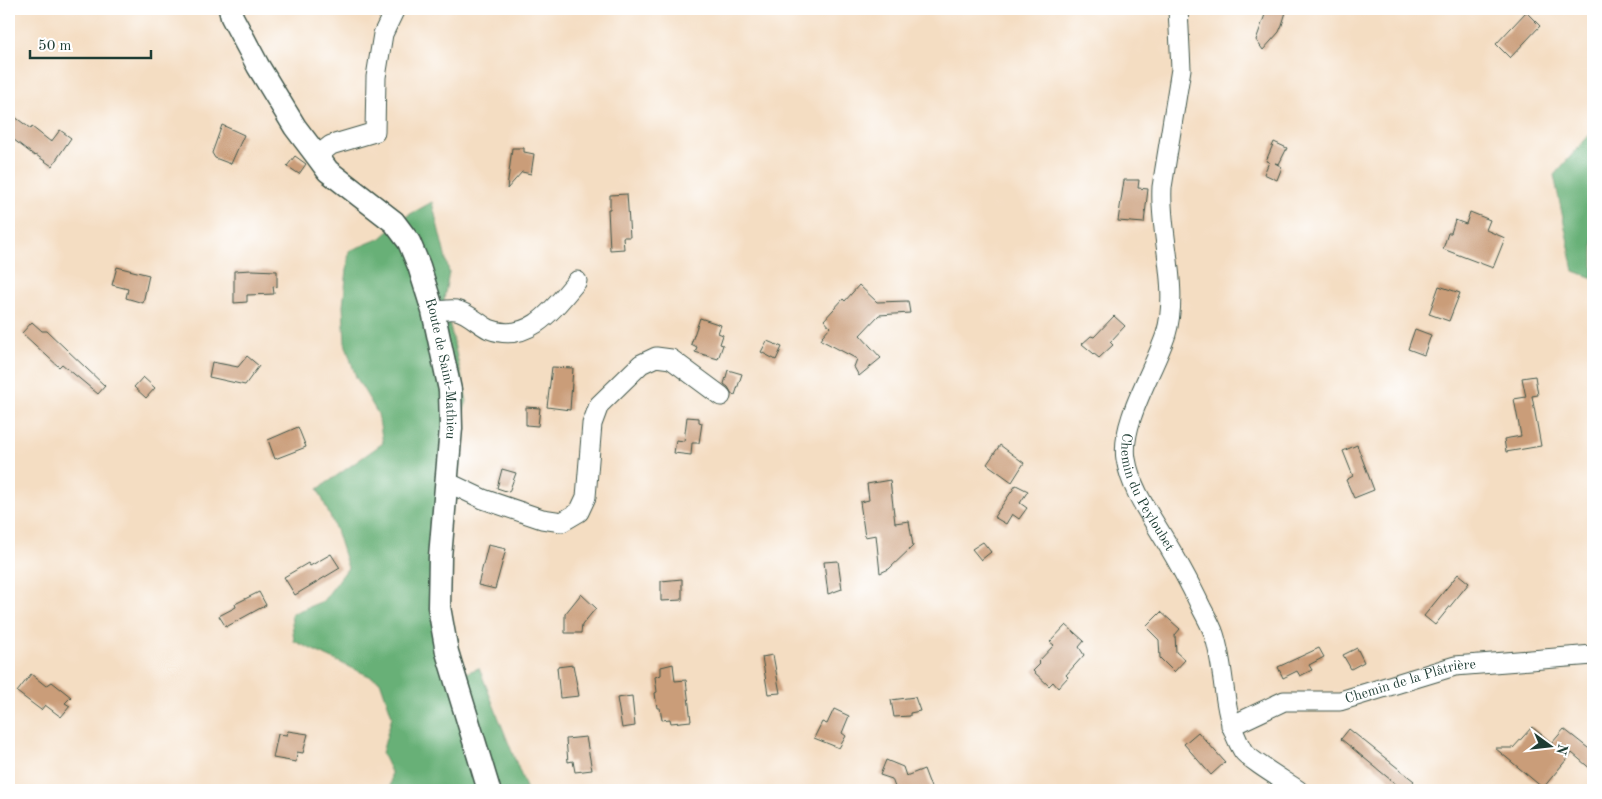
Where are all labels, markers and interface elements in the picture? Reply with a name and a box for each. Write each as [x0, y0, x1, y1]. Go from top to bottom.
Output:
scale bar [30, 28, 151, 60]
text: 50 m [38, 39, 72, 54]
street label: Route de Saint-Mathieu [422, 296, 458, 440]
street label: Chemin du Peyloubet [1118, 432, 1177, 553]
street label: Chemin de la Plâtrière [1343, 657, 1476, 706]
north arrow [1524, 722, 1574, 772]
text: N [1553, 742, 1570, 756]

